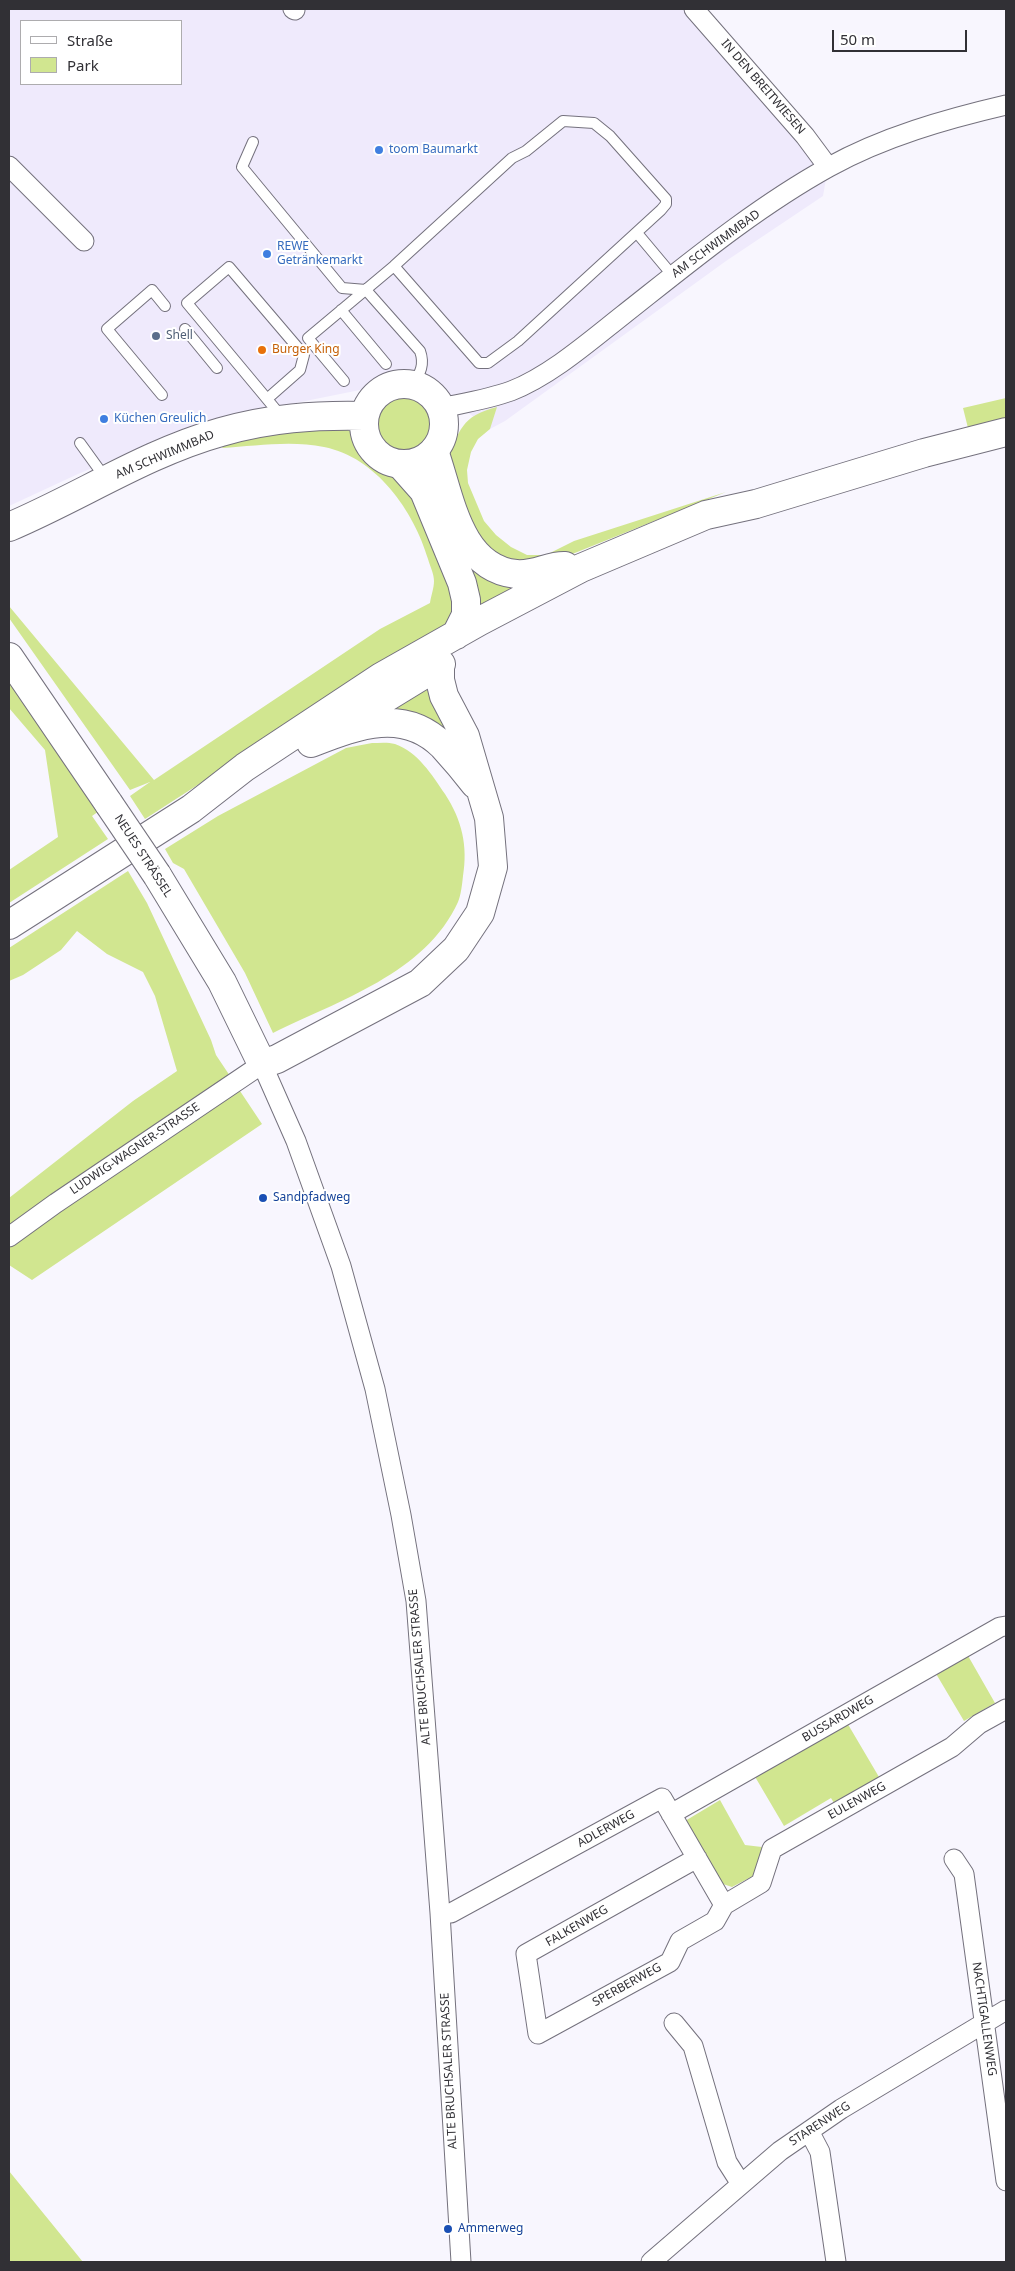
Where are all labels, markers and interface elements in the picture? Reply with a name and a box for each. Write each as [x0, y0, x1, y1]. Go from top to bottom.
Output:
legend [20, 20, 182, 85]
scale bar [835, 20, 970, 52]
text: 50 m [840, 29, 875, 49]
text: Straße [67, 30, 113, 50]
street label: IN DEN BREITWIESEN [718, 37, 808, 137]
text: Park [67, 55, 99, 75]
place label: toom Baumarkt [389, 143, 478, 157]
marker: toom Baumarkt [373, 144, 385, 156]
street label: AM SCHWIMMBAD [669, 207, 763, 281]
place label: REWE Getränkemarkt [277, 240, 363, 268]
marker: REWE Getränkemarkt [261, 248, 273, 260]
place label: Shell [166, 329, 193, 343]
marker: Shell [150, 330, 162, 342]
place label: Burger King [272, 343, 340, 357]
marker: Burger King [256, 344, 268, 356]
place label: Küchen Greulich [114, 412, 206, 426]
marker: Küchen Greulich [98, 413, 110, 425]
street label: AM SCHWIMMBAD [113, 428, 217, 482]
street label: NEUES STRÄSSEL [111, 812, 175, 900]
street label: LUDWIG-WAGNER-STRASSE [67, 1100, 203, 1198]
place label: Sandpfadweg [273, 1191, 350, 1205]
marker: Sandpfadweg [257, 1192, 269, 1204]
street label: ALTE BRUCHSALER STRASSE [406, 1588, 434, 1746]
street label: BUSSARDWEG [800, 1693, 876, 1745]
street label: EULENWEG [825, 1779, 889, 1823]
street label: ADLERWEG [575, 1807, 637, 1851]
street label: FALKENWEG [543, 1902, 611, 1950]
street label: SPERBERWEG [590, 1960, 664, 2010]
street label: NACHTIGALLENWEG [969, 1961, 999, 2077]
street label: ALTE BRUCHSALER STRASSE [438, 1992, 460, 2150]
street label: STARENWEG [787, 2099, 853, 2149]
place label: Ammerweg [458, 2222, 523, 2236]
marker: Ammerweg [442, 2223, 454, 2235]

